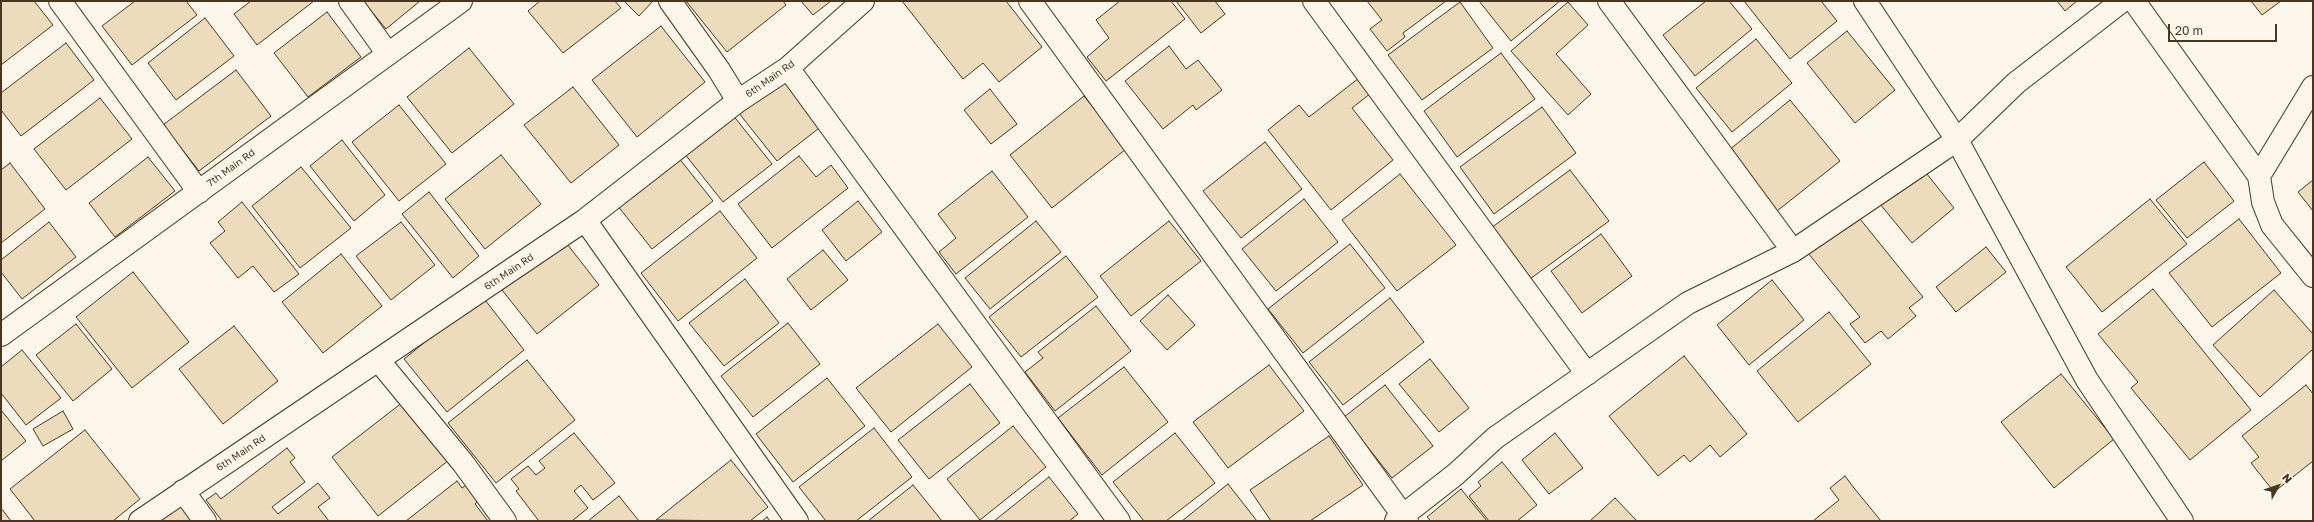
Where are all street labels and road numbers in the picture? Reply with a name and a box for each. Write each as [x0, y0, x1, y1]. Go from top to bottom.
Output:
street label: 6th Main Rd [743, 58, 797, 100]
street label: 7th Main Rd [205, 147, 257, 189]
street label: 6th Main Rd [482, 251, 536, 293]
street label: 6th Main Rd [214, 432, 268, 474]

